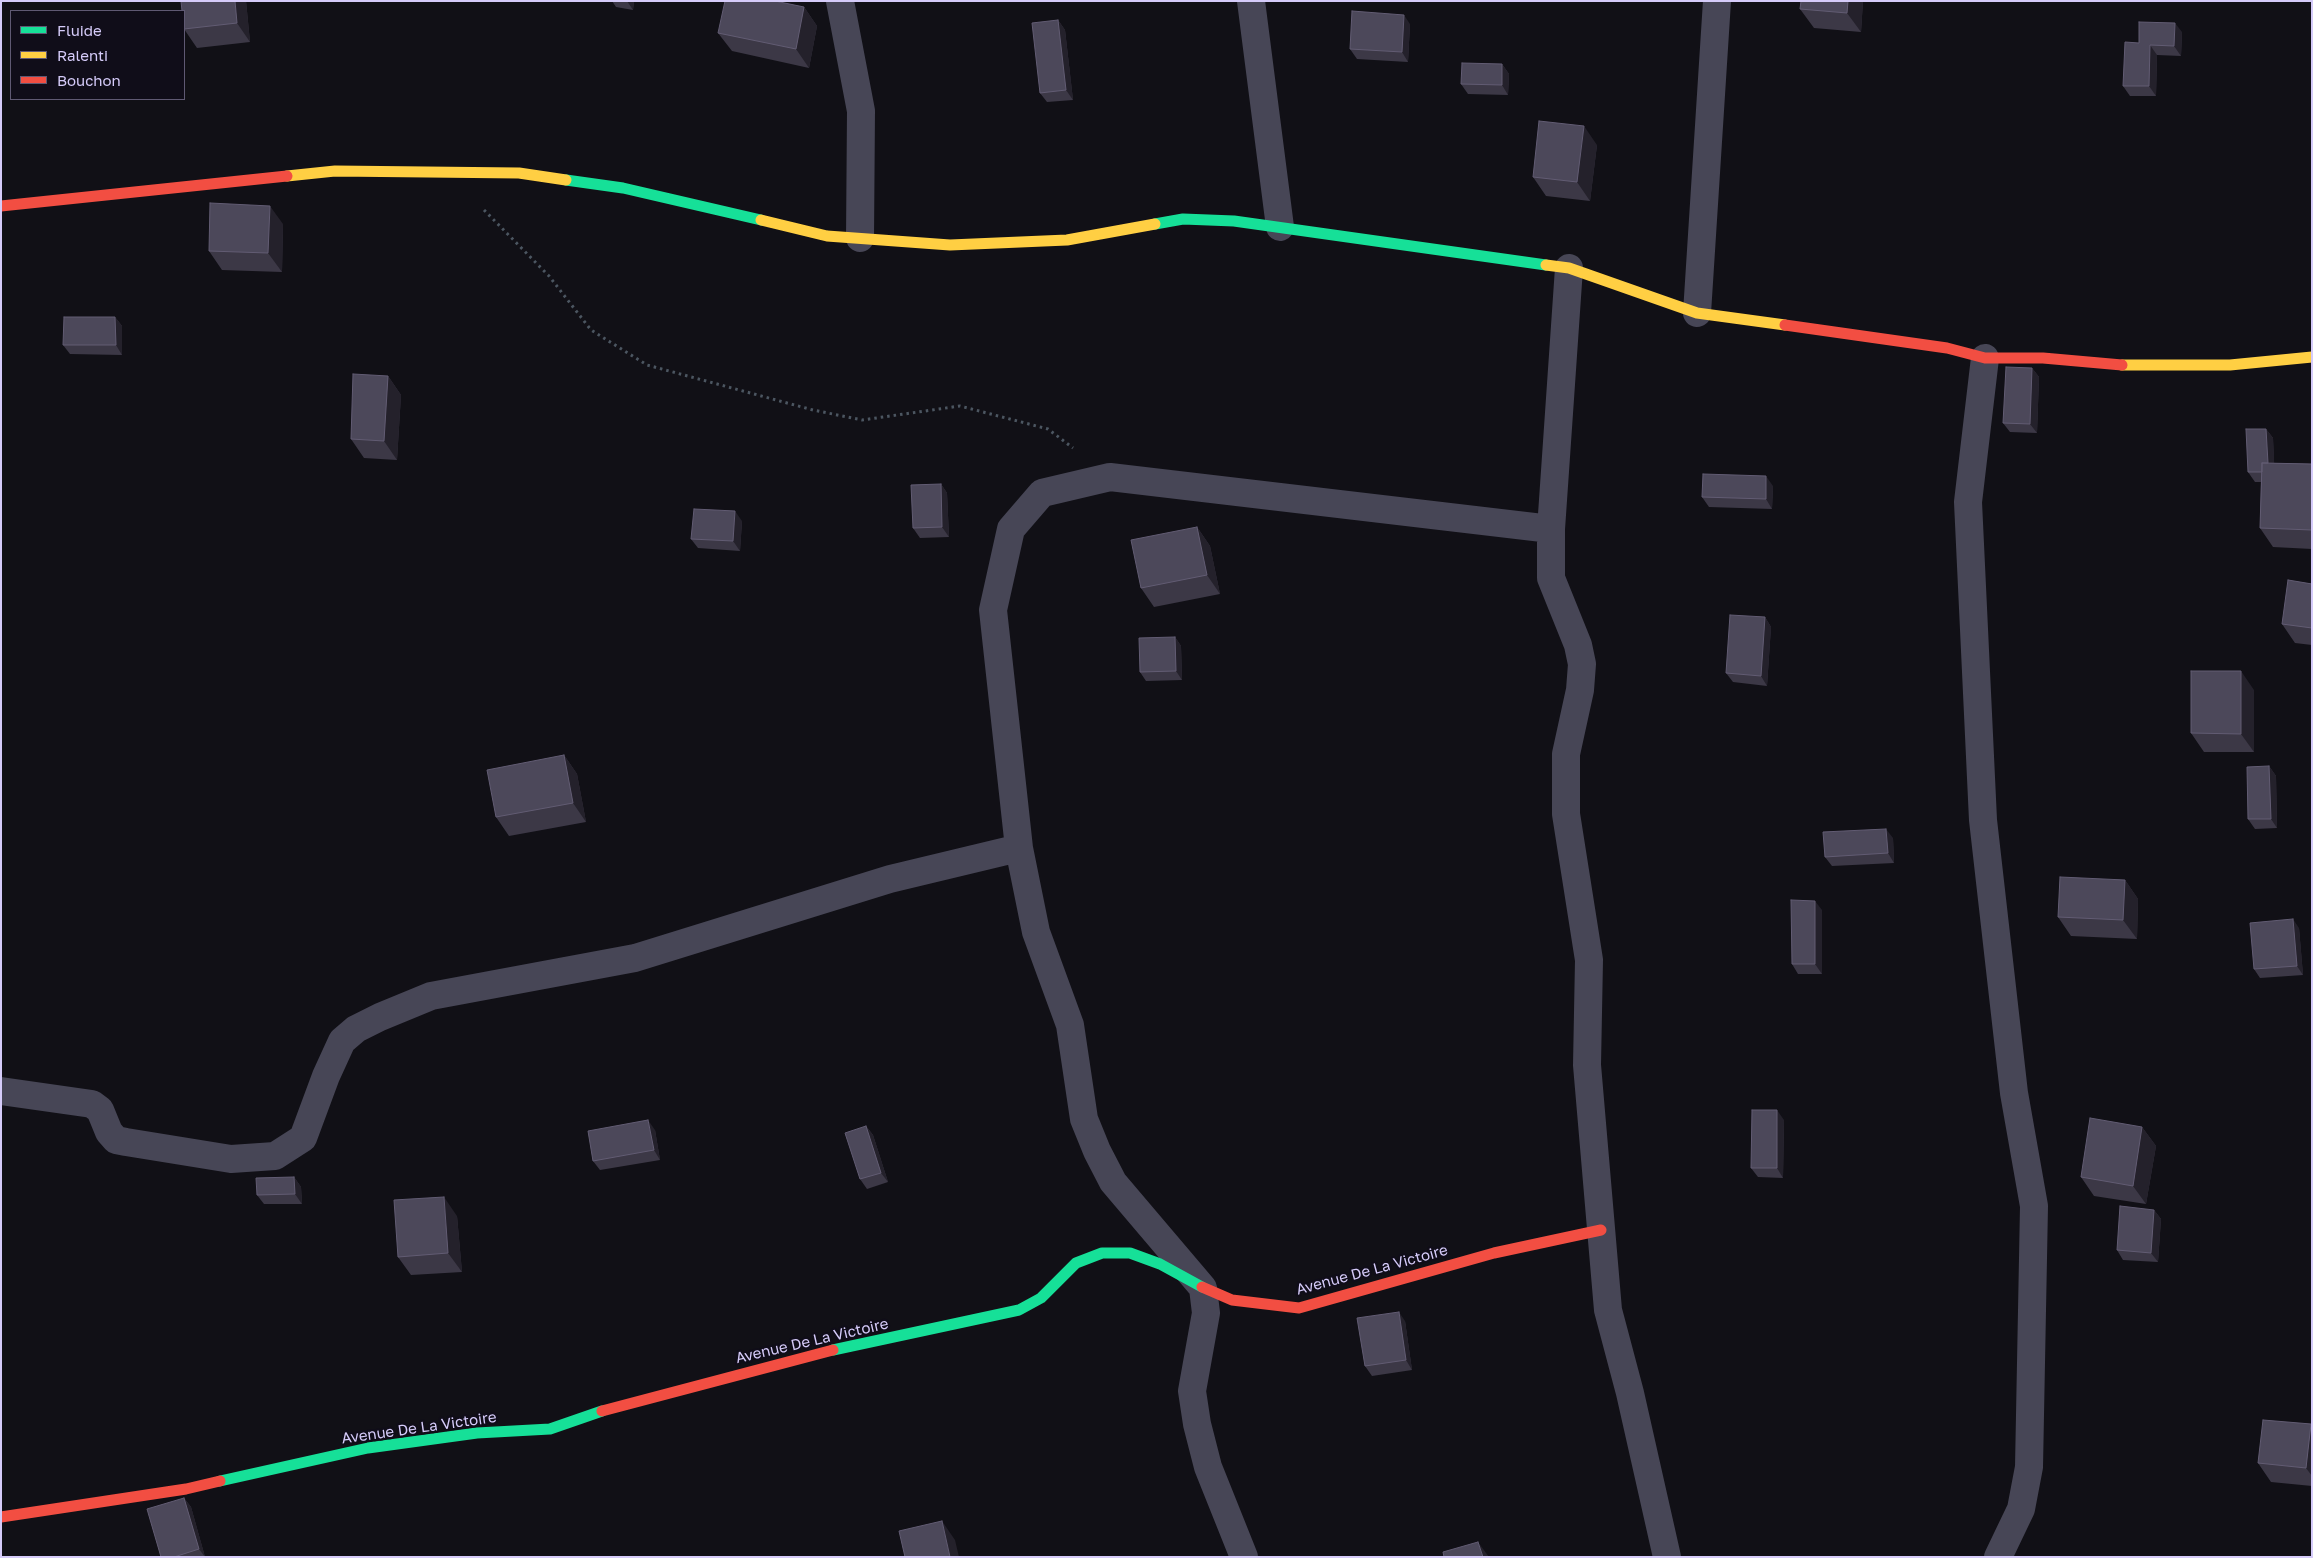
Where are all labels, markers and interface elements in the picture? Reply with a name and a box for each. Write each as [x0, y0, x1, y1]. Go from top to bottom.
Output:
legend [10, 10, 185, 100]
text: Fluide [57, 21, 102, 39]
text: Ralenti [57, 46, 108, 64]
text: Bouchon [57, 71, 121, 89]
street label: Avenue De La Victoire [1294, 1241, 1450, 1299]
street label: Avenue De La Victoire [734, 1315, 890, 1367]
street label: Avenue De La Victoire [340, 1408, 498, 1448]

